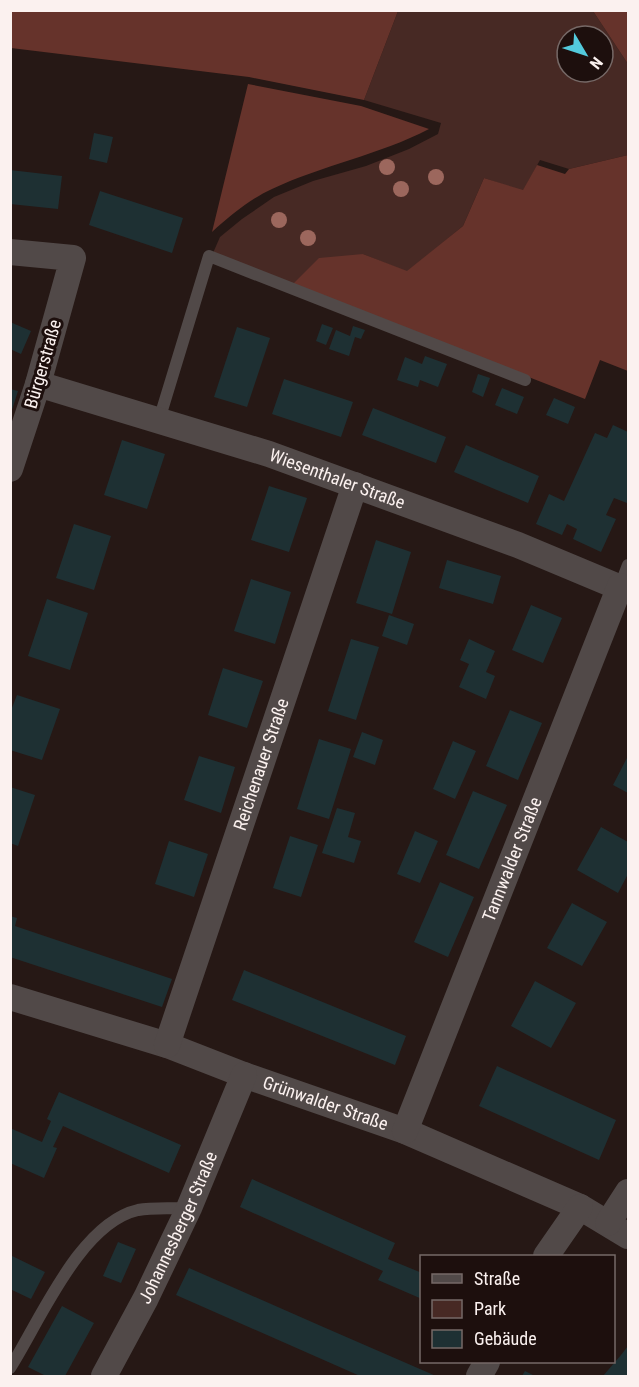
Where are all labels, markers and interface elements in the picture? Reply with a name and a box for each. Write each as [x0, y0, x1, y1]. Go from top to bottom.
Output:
north arrow [555, 24, 615, 84]
text: N [586, 53, 607, 73]
street label: Bürgerstraße [20, 317, 65, 411]
street label: Wiesenthaler Straße [267, 444, 408, 513]
street label: Reichenauer Straße [229, 695, 293, 833]
street label: Tannwalder Straße [478, 794, 546, 925]
street label: Grünwalder Straße [260, 1071, 391, 1134]
street label: Johannesberger Straße [134, 1148, 221, 1307]
legend [420, 1255, 615, 1363]
text: Straße [474, 1268, 520, 1289]
text: Park [474, 1298, 506, 1319]
text: Gebäude [474, 1328, 537, 1349]

